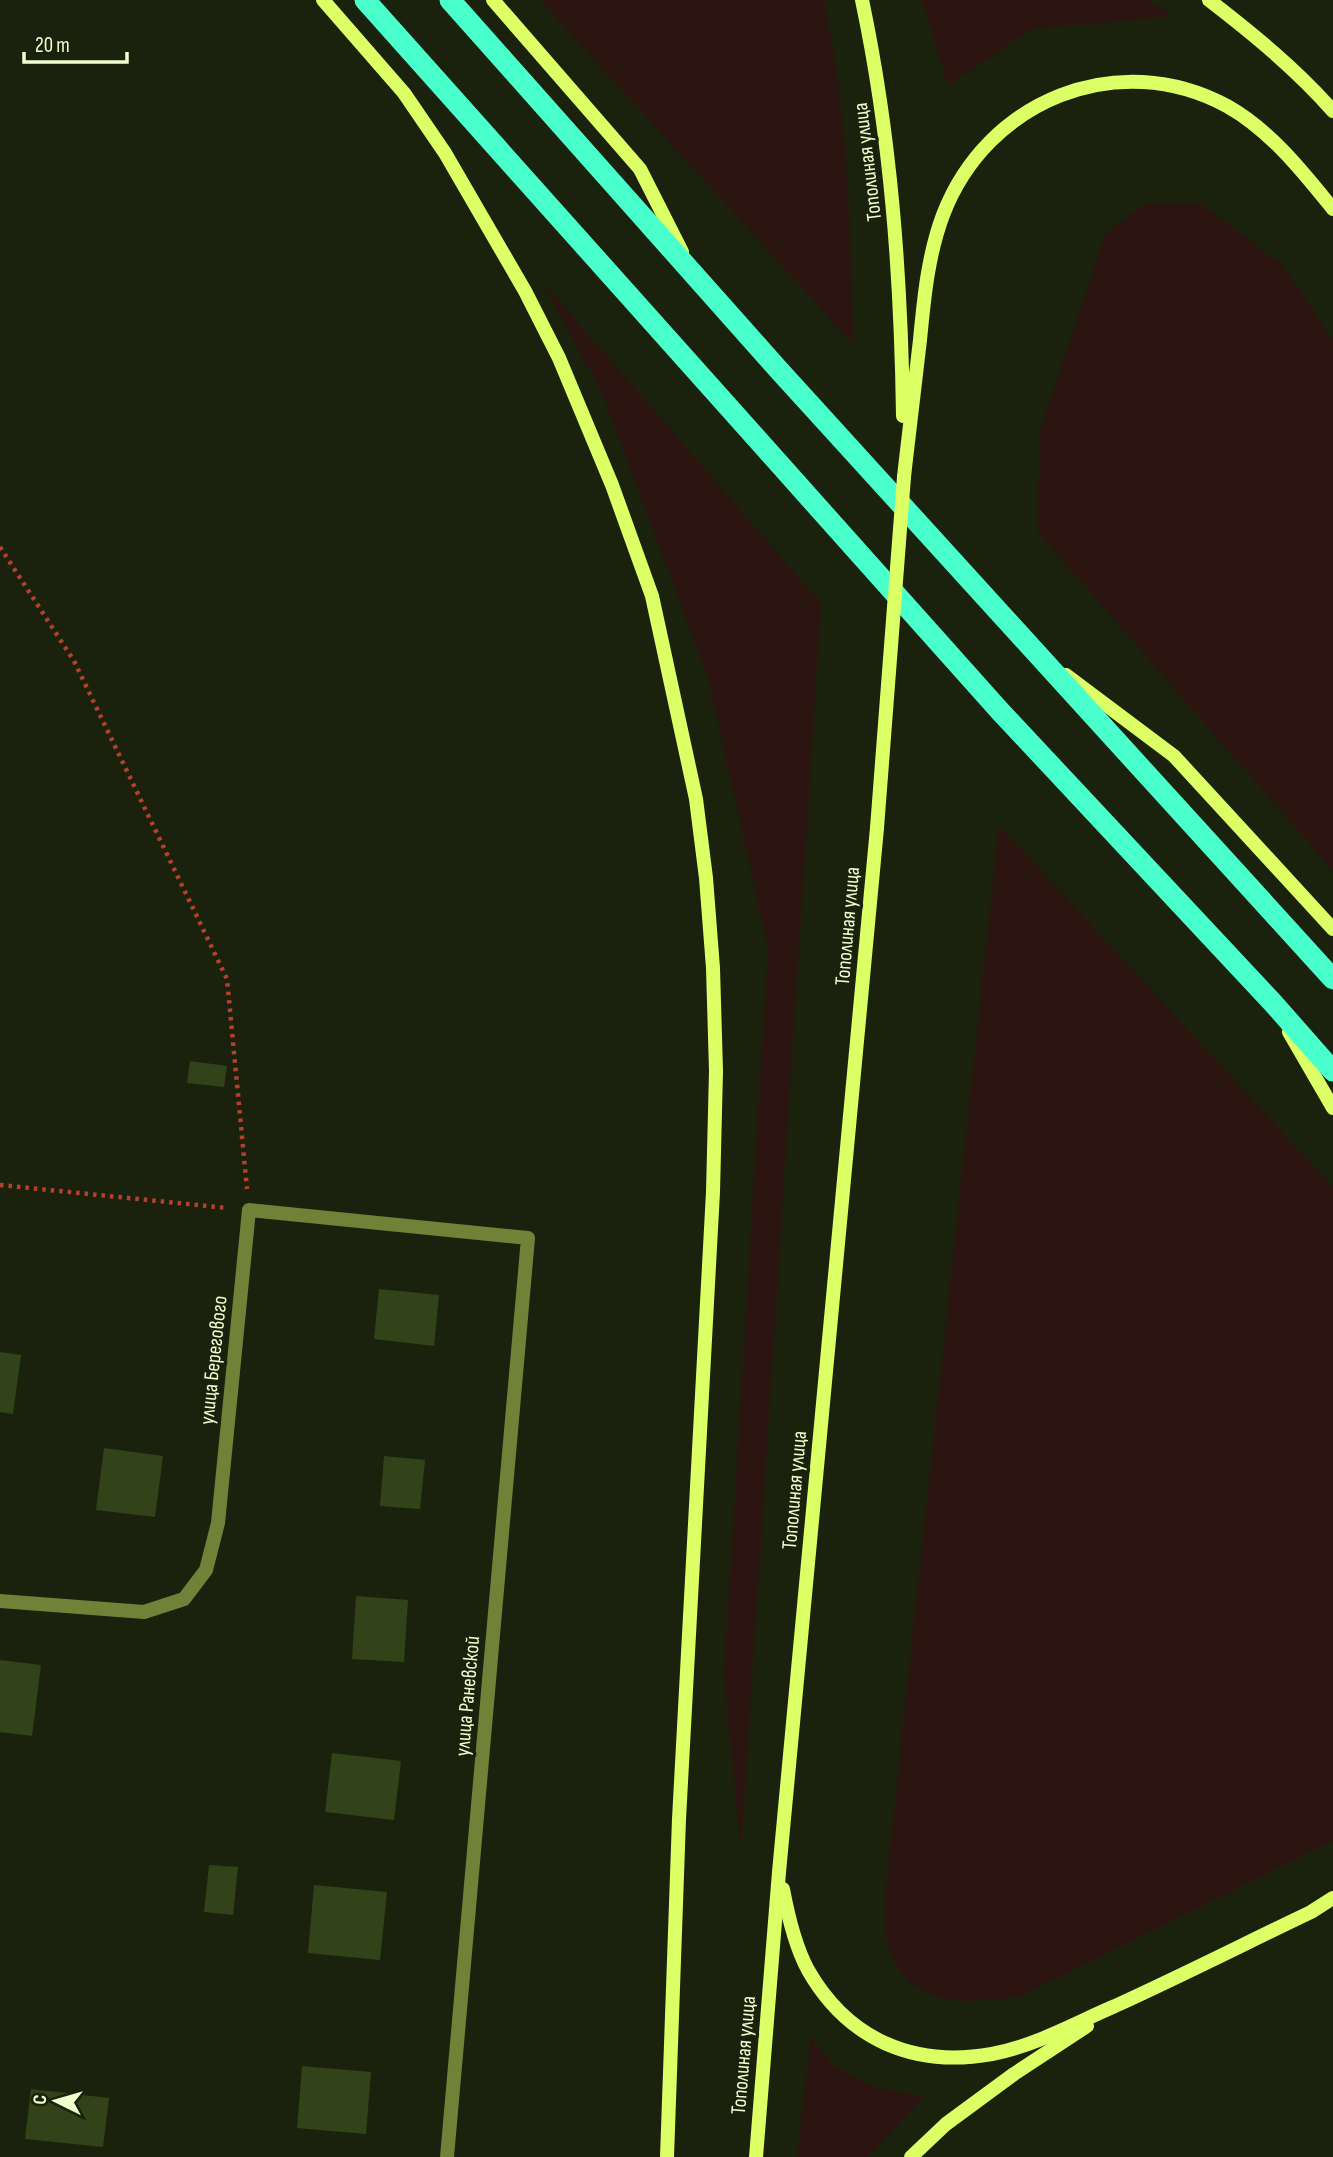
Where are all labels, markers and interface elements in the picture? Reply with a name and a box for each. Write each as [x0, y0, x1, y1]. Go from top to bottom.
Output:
scale bar [24, 21, 128, 65]
text: 20 m [35, 33, 70, 58]
street label: Тополиная улица [848, 101, 887, 223]
street label: Тополиная улица [830, 866, 865, 986]
street label: улица Берегового [194, 1294, 233, 1426]
street label: Тополиная улица [777, 1430, 812, 1550]
street label: улица Раневской [450, 1635, 485, 1757]
street label: Тополиная улица [726, 1995, 761, 2115]
north arrow [21, 2066, 91, 2136]
text: С [29, 2094, 52, 2106]

